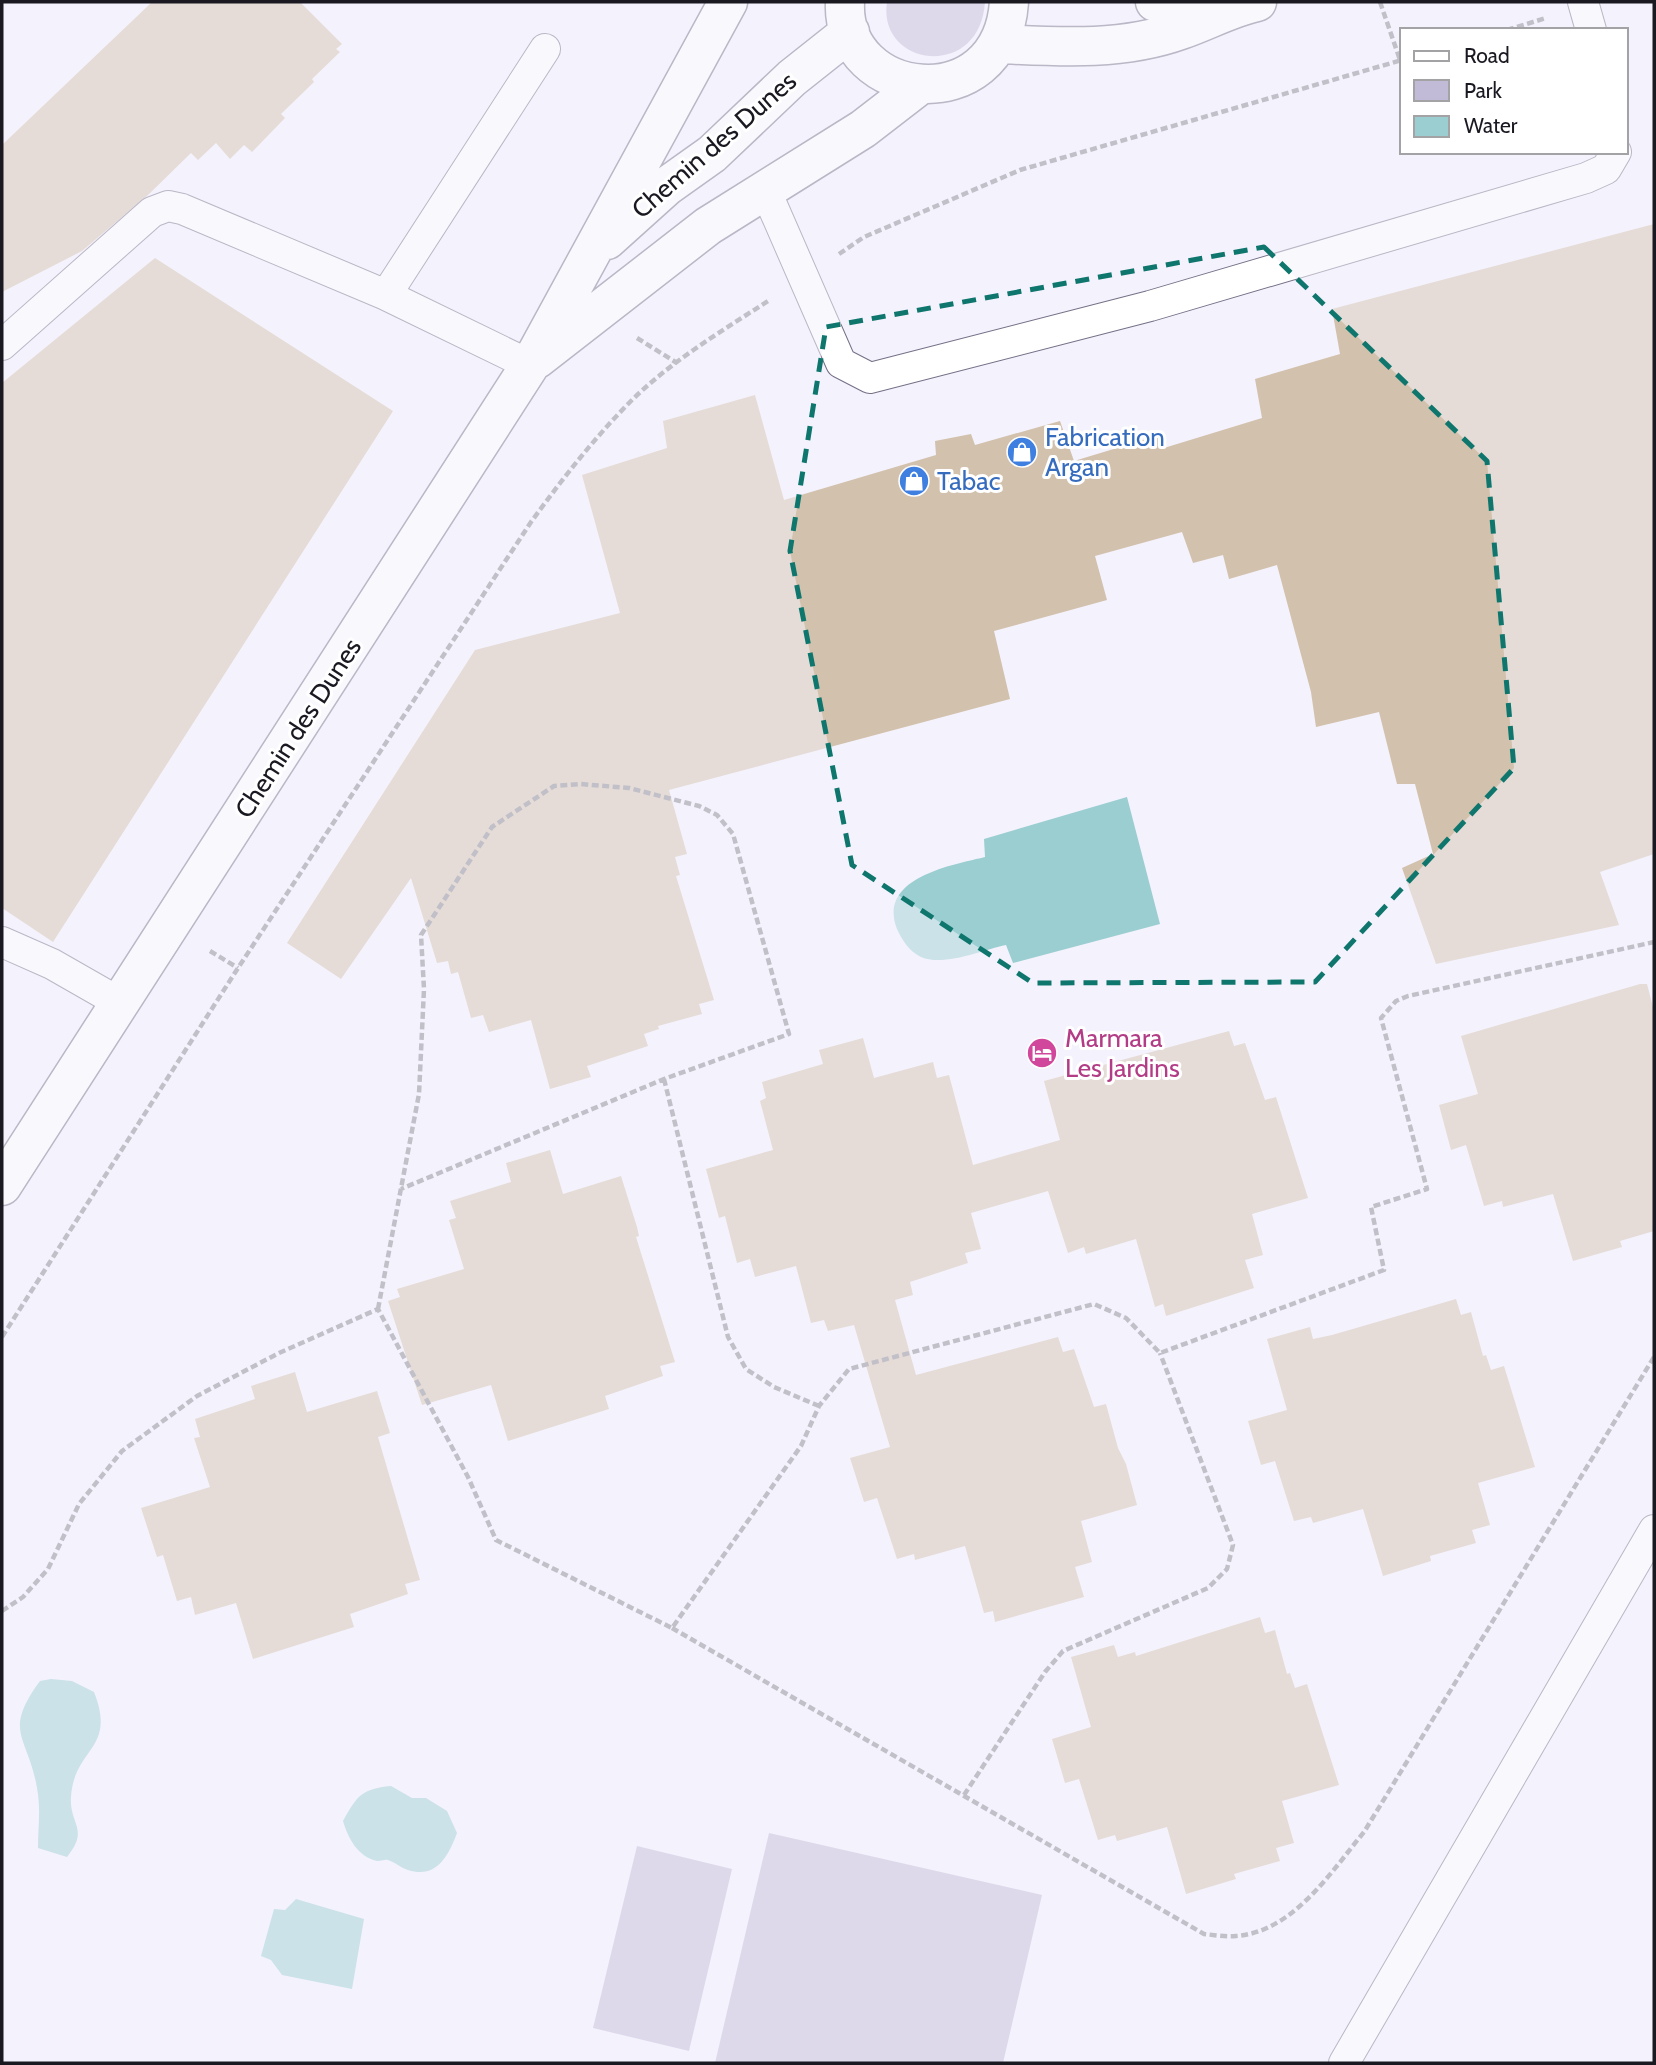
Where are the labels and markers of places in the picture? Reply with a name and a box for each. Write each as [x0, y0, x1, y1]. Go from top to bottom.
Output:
place label: Fabrication Argan [1045, 421, 1165, 483]
shop icon: Fabrication Argan [1005, 435, 1039, 469]
shop icon: Tabac [897, 464, 931, 498]
place label: Tabac [937, 465, 1001, 497]
place label: Marmara Les Jardins [1065, 1022, 1180, 1084]
hotel icon: Marmara Les Jardins [1025, 1036, 1059, 1070]

